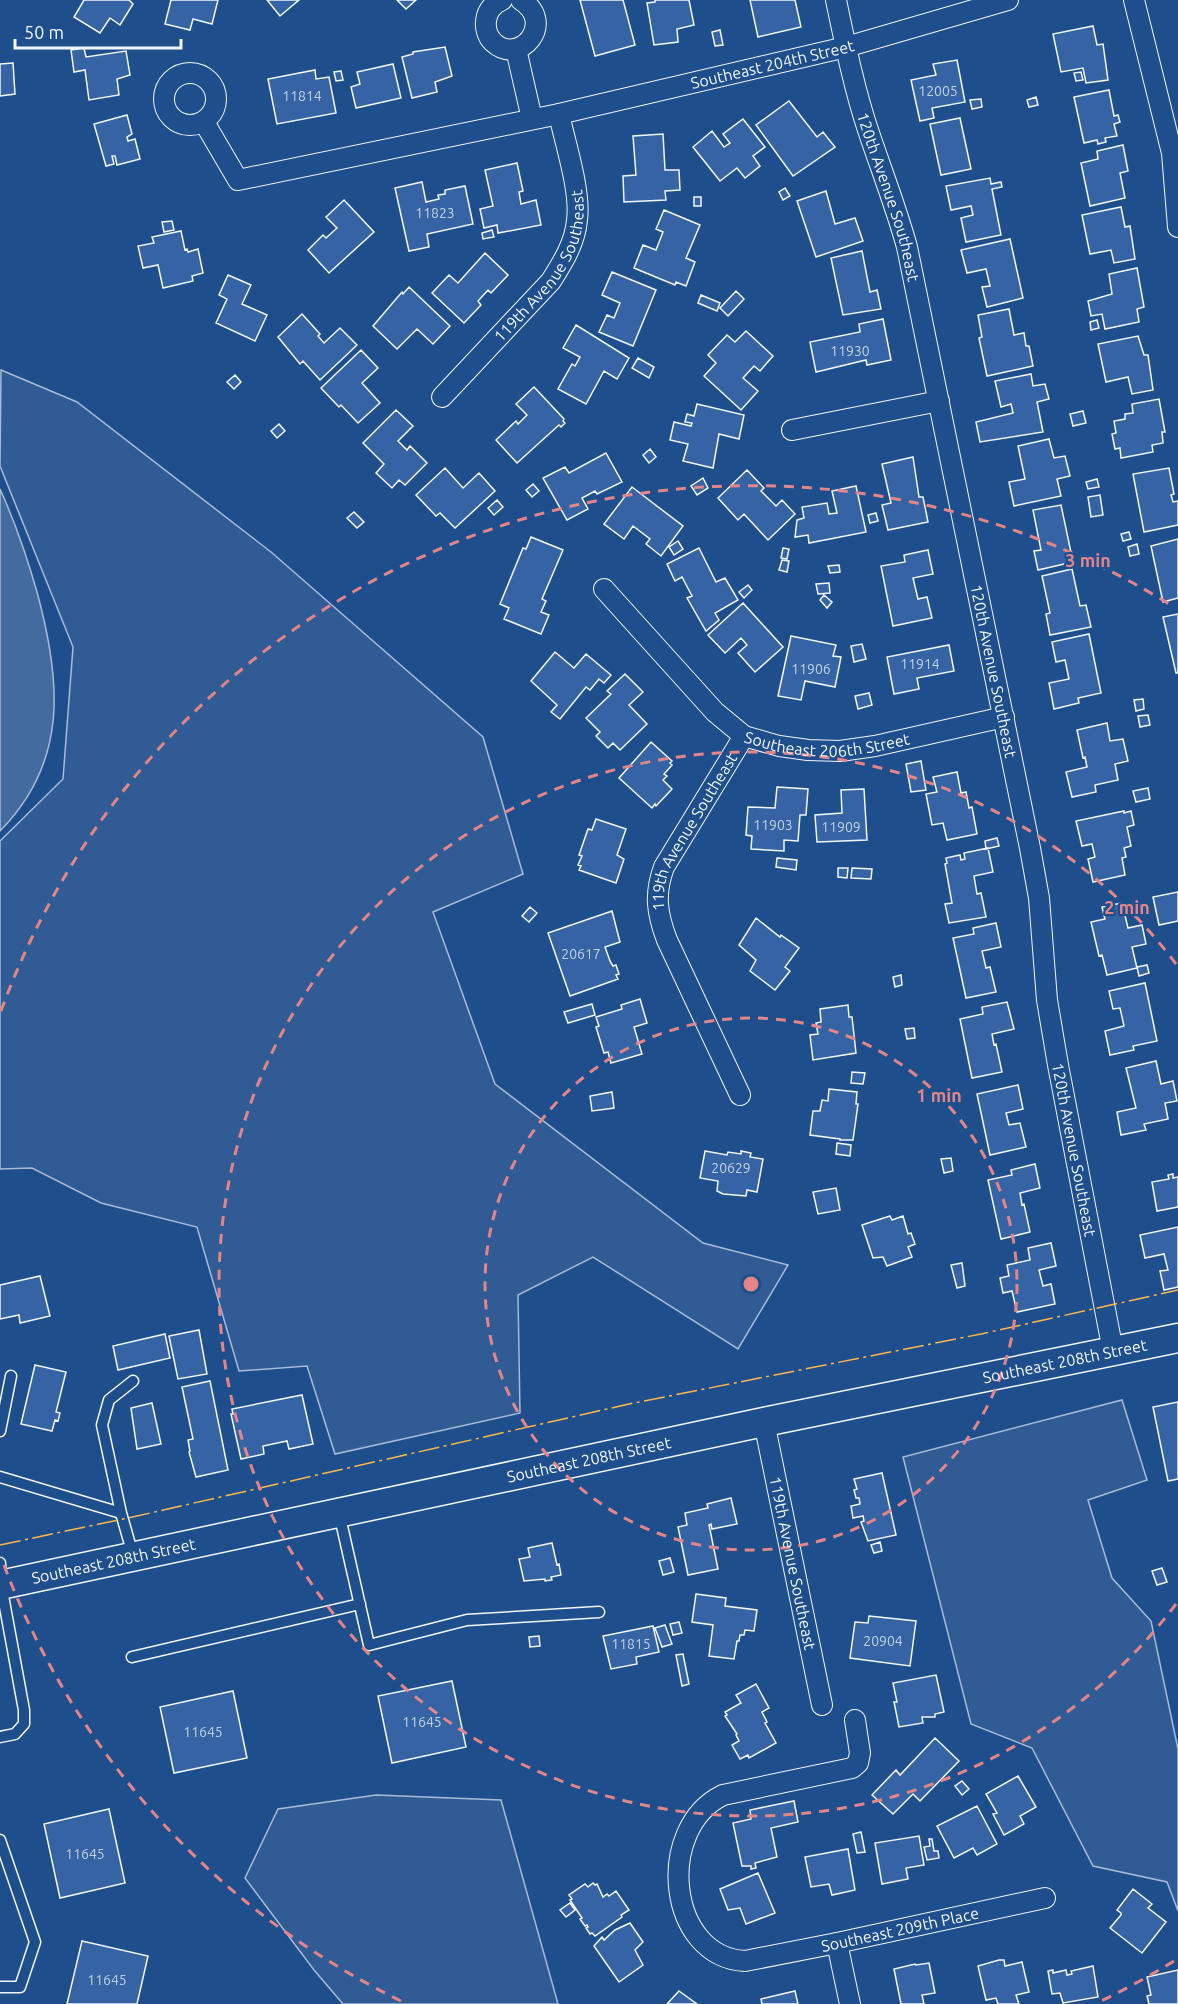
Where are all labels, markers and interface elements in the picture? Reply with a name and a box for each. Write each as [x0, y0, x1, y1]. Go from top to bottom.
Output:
scale bar [15, 12, 182, 50]
text: 50 m [24, 22, 64, 42]
street label: Southeast 204th Street [689, 36, 857, 92]
house number: 12005 [918, 83, 958, 99]
house number: 11814 [282, 88, 322, 104]
street label: 120th Avenue Southeast [854, 110, 923, 284]
street label: 119th Avenue Southeast [490, 188, 587, 345]
house number: 11823 [415, 205, 455, 221]
house number: 11930 [830, 343, 870, 359]
text: 3 min [1065, 550, 1111, 570]
street label: 120th Avenue Southeast [967, 583, 1020, 760]
house number: 11914 [900, 656, 940, 672]
house number: 11906 [791, 661, 831, 677]
street label: Southeast 206th Street [743, 728, 912, 760]
street label: 119th Avenue Southeast [649, 749, 741, 912]
house number: 11903 [753, 817, 793, 833]
house number: 11909 [821, 819, 861, 835]
text: 2 min [1104, 897, 1150, 917]
house number: 20617 [561, 946, 601, 962]
street label: 120th Avenue Southeast [1049, 1061, 1100, 1239]
text: 1 min [916, 1085, 962, 1105]
house number: 20629 [711, 1160, 751, 1176]
centre of rings [741, 1274, 761, 1294]
street label: Southeast 208th Street [981, 1335, 1149, 1386]
street label: Southeast 208th Street [505, 1433, 673, 1486]
street label: 119th Avenue Southeast [766, 1475, 820, 1652]
street label: Southeast 208th Street [30, 1534, 198, 1587]
house number: 20904 [863, 1633, 903, 1649]
house number: 11815 [611, 1636, 651, 1652]
house number: 11645 [402, 1714, 442, 1730]
house number: 11645 [183, 1724, 223, 1740]
house number: 11645 [65, 1846, 105, 1862]
street label: Southeast 209th Place [820, 1904, 980, 1955]
house number: 11645 [87, 1972, 127, 1988]

